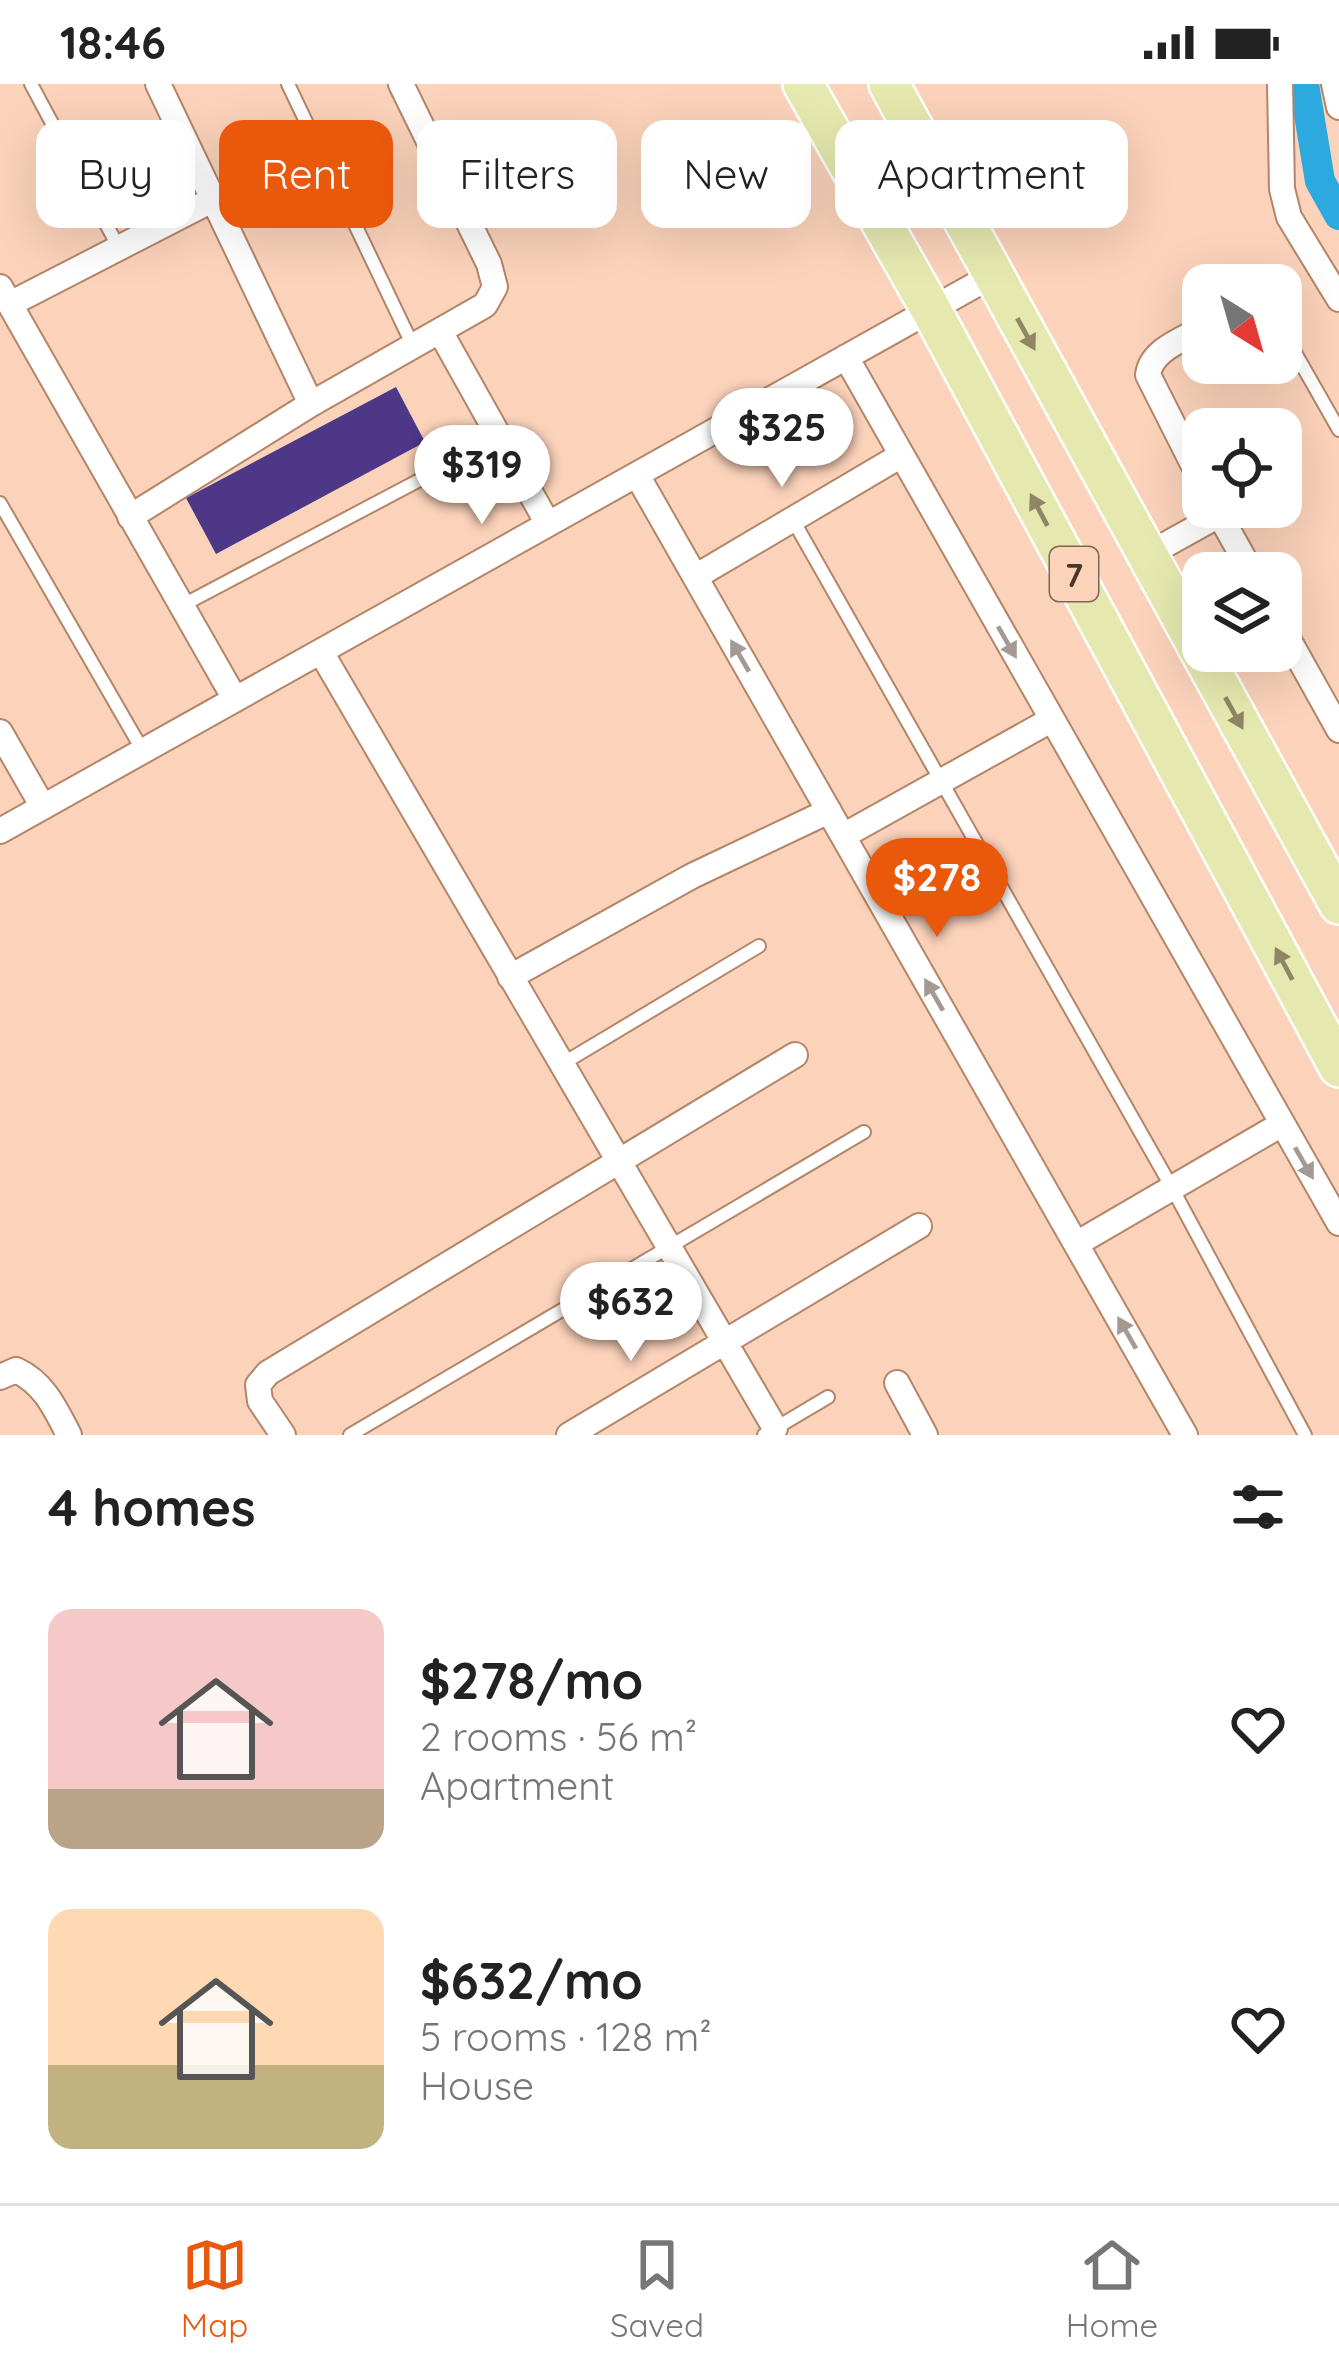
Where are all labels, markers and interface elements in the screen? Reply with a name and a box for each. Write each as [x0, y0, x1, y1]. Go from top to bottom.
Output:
text: 18:46 [60, 14, 166, 70]
chip: Buy [36, 120, 195, 228]
chip: Rent [219, 120, 393, 228]
chip: Filters [417, 120, 617, 228]
chip: New [641, 120, 811, 228]
chip: Apartment [835, 120, 1128, 228]
north arrow [1182, 264, 1302, 384]
map controls [1182, 264, 1302, 672]
one-way arrow [1014, 318, 1035, 351]
pin: $325 [711, 388, 853, 490]
text: $325 [738, 402, 826, 451]
button: locate [1182, 408, 1302, 528]
pin: $319 [411, 425, 553, 527]
text: $319 [441, 439, 523, 488]
one-way arrow [1029, 492, 1050, 527]
road number: 7 [1050, 547, 1098, 601]
button: layers [1182, 552, 1302, 672]
one-way arrow [995, 625, 1016, 658]
one-way arrow [731, 639, 752, 673]
one-way arrow [1222, 696, 1243, 729]
pin: $278 [866, 838, 1008, 940]
text: $278 [893, 852, 981, 901]
one-way arrow [1274, 946, 1294, 981]
one-way arrow [924, 978, 945, 1011]
one-way arrow [1293, 1146, 1314, 1179]
pin: $632 [560, 1262, 702, 1364]
text: $632 [587, 1276, 675, 1325]
one-way arrow [1117, 1316, 1138, 1351]
icon: filters [1225, 1474, 1291, 1540]
text: 4 homes [48, 1475, 256, 1539]
text: $278/mo [420, 1648, 643, 1712]
icon: home [144, 1657, 288, 1801]
icon: heart [1225, 1696, 1291, 1762]
text: 2 rooms · 56 m² [420, 1712, 697, 1761]
text: Apartment [420, 1761, 614, 1810]
text: $632/mo [420, 1948, 643, 2012]
icon: home [144, 1957, 288, 2101]
icon: heart [1225, 1996, 1291, 2062]
text: 5 rooms · 128 m² [420, 2012, 712, 2061]
text: House [420, 2061, 534, 2110]
tab: Map [181, 2232, 248, 2345]
tab: Saved [610, 2232, 704, 2345]
tab: Home [1066, 2232, 1158, 2345]

